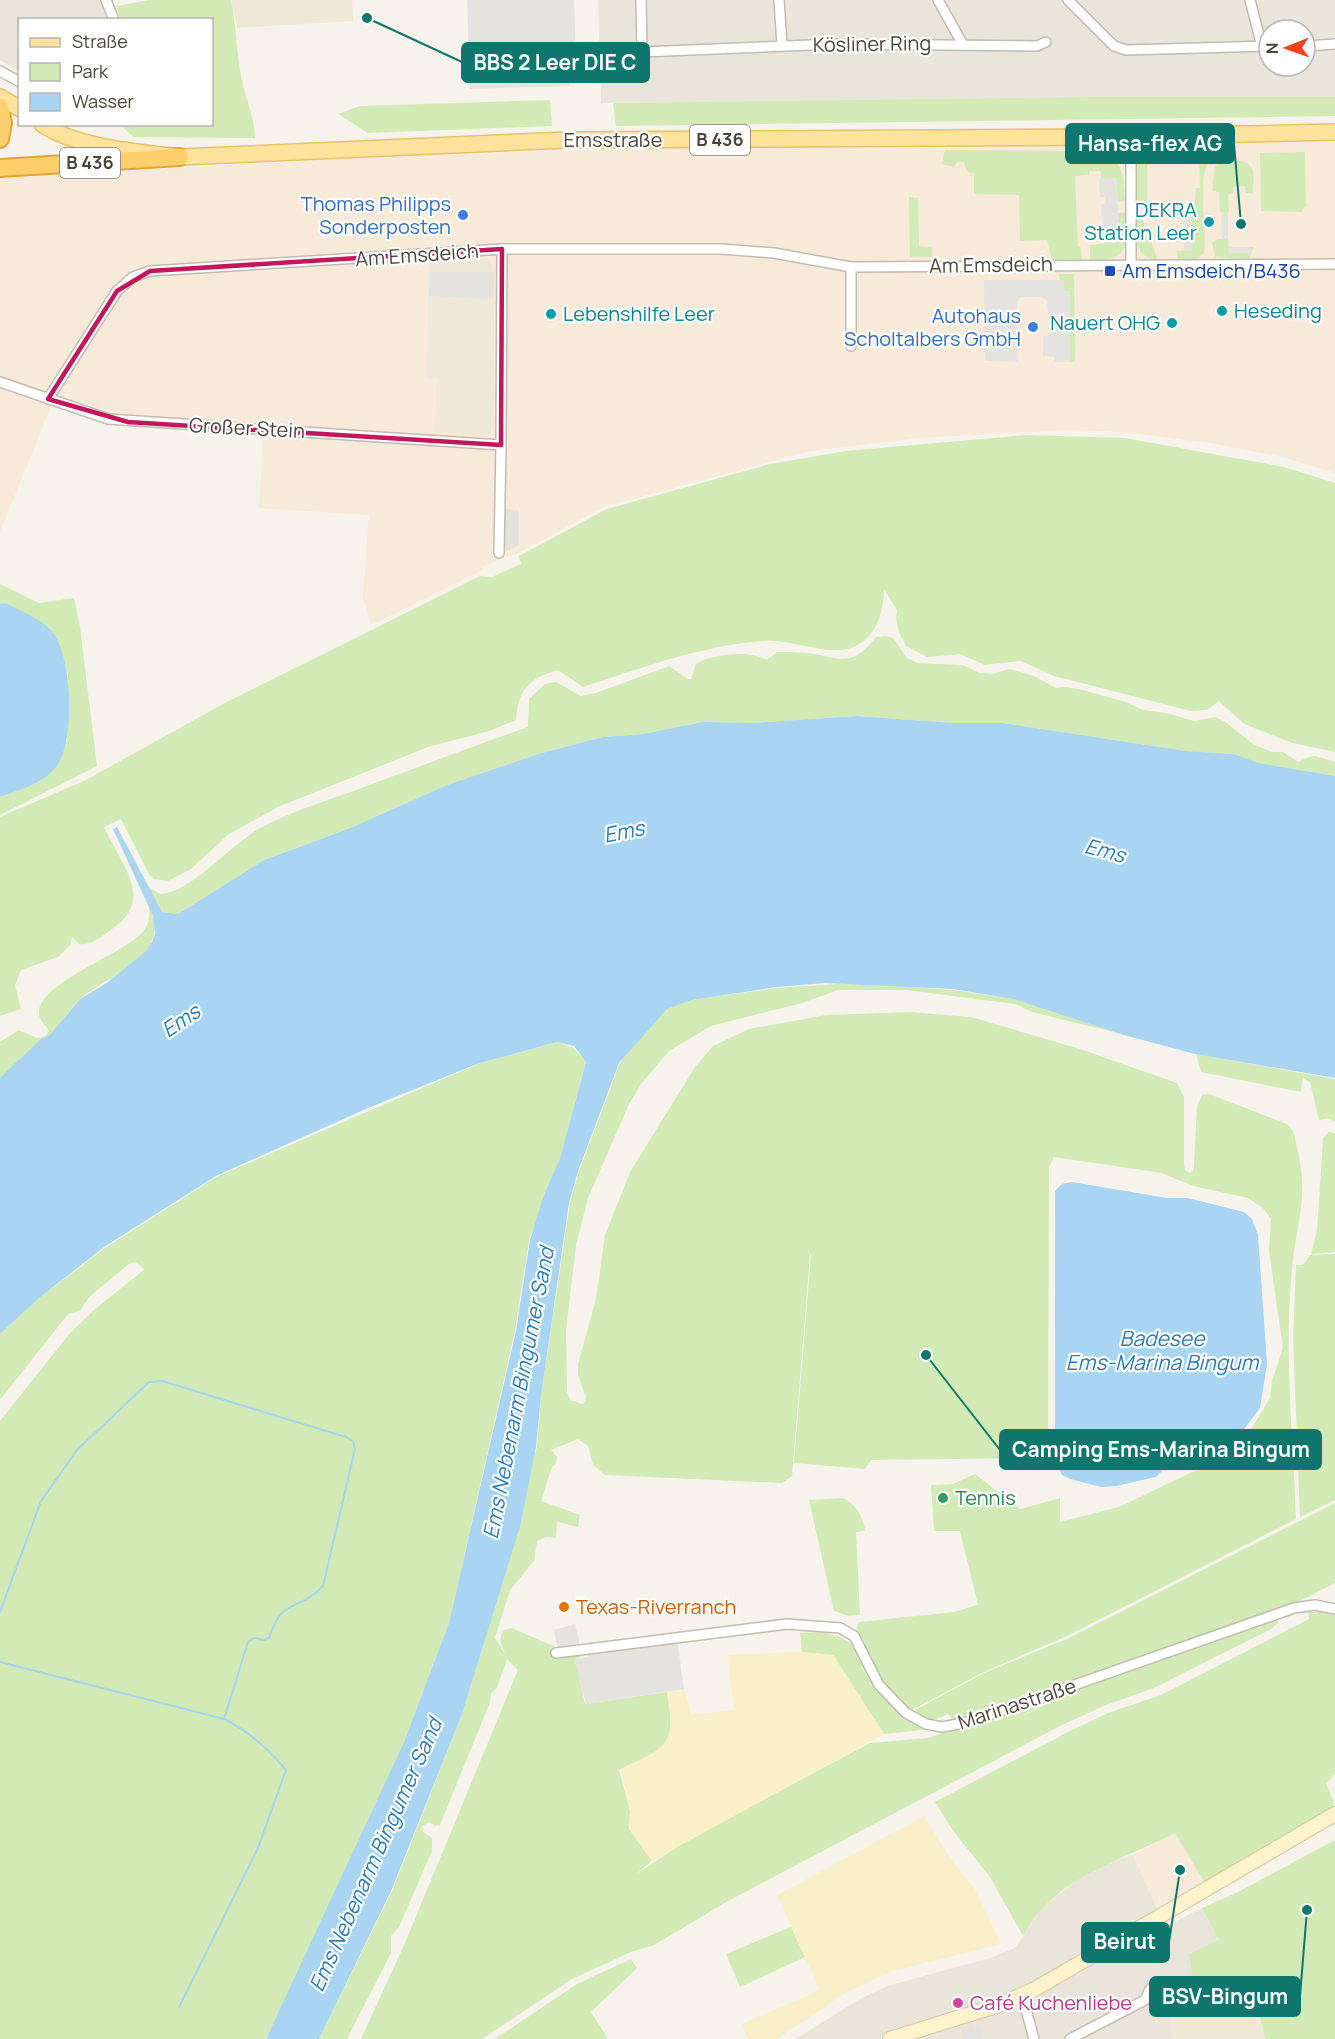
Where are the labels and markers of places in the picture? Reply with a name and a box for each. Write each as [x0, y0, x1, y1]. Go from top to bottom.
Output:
callout: BBS 2 Leer DIE C [462, 43, 649, 82]
callout: Hansa-flex AG [1066, 124, 1234, 163]
place label: Thomas Philipps Sonderposten [301, 190, 451, 240]
place label: DEKRA Station Leer [1084, 196, 1197, 246]
marker: Thomas Philipps Sonderposten [456, 208, 470, 222]
marker: DEKRA Station Leer [1202, 215, 1216, 229]
place label: Am Emsdeich/B436 [1122, 257, 1301, 284]
marker: Am Emsdeich/B436 [1103, 264, 1117, 278]
place label: Heseding [1234, 297, 1322, 324]
place label: Lebenshilfe Leer [563, 300, 715, 327]
place label: Autohaus Scholtalbers GmbH [844, 302, 1021, 352]
marker: Heseding [1215, 304, 1229, 318]
marker: Lebenshilfe Leer [544, 307, 558, 321]
place label: Nauert OHG [1050, 309, 1160, 336]
marker: Nauert OHG [1165, 316, 1179, 330]
marker: Autohaus Scholtalbers GmbH [1026, 320, 1040, 334]
callout: Camping Ems-Marina Bingum [1000, 1430, 1321, 1469]
place label: Tennis [955, 1484, 1016, 1511]
marker: Tennis [936, 1491, 950, 1505]
place label: Texas-Riverranch [576, 1593, 736, 1620]
marker: Texas-Riverranch [557, 1600, 571, 1614]
callout: Beirut [1082, 1923, 1169, 1962]
callout: BSV-Bingum [1150, 1977, 1300, 2016]
place label: Café Kuchenliebe [970, 1989, 1132, 2016]
marker: Café Kuchenliebe [951, 1996, 965, 2010]

